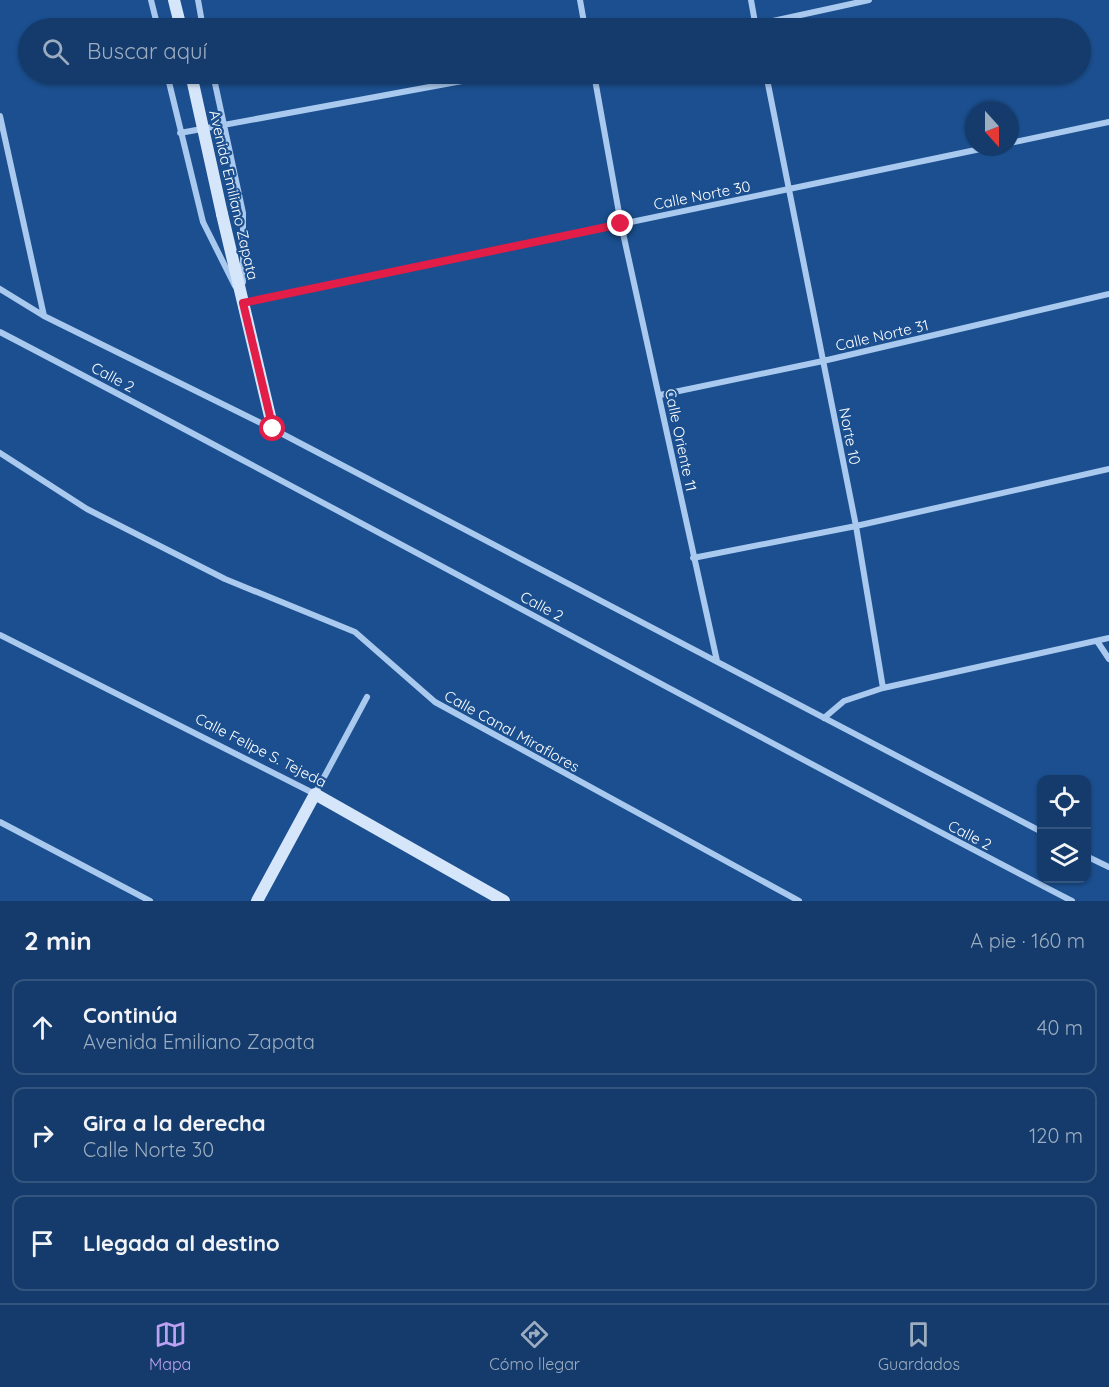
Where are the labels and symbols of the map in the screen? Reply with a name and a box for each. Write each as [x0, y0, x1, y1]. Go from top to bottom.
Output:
north arrow [965, 102, 1019, 156]
street label: Avenida Emiliano Zapata [205, 108, 263, 282]
street label: Calle Norte 30 [652, 176, 752, 214]
route end [607, 210, 633, 236]
street label: Calle Norte 31 [834, 315, 930, 355]
street label: Calle 2 [88, 358, 138, 396]
street label: Calle Oriente 11 [661, 387, 701, 493]
street label: Norte 10 [835, 406, 865, 466]
route start [259, 415, 285, 441]
street label: Calle 2 [517, 587, 567, 625]
street label: Calle Canal Miraflores [441, 686, 583, 776]
street label: Calle Felipe S. Tejeda [192, 709, 330, 791]
street label: Calle 2 [945, 816, 995, 854]

